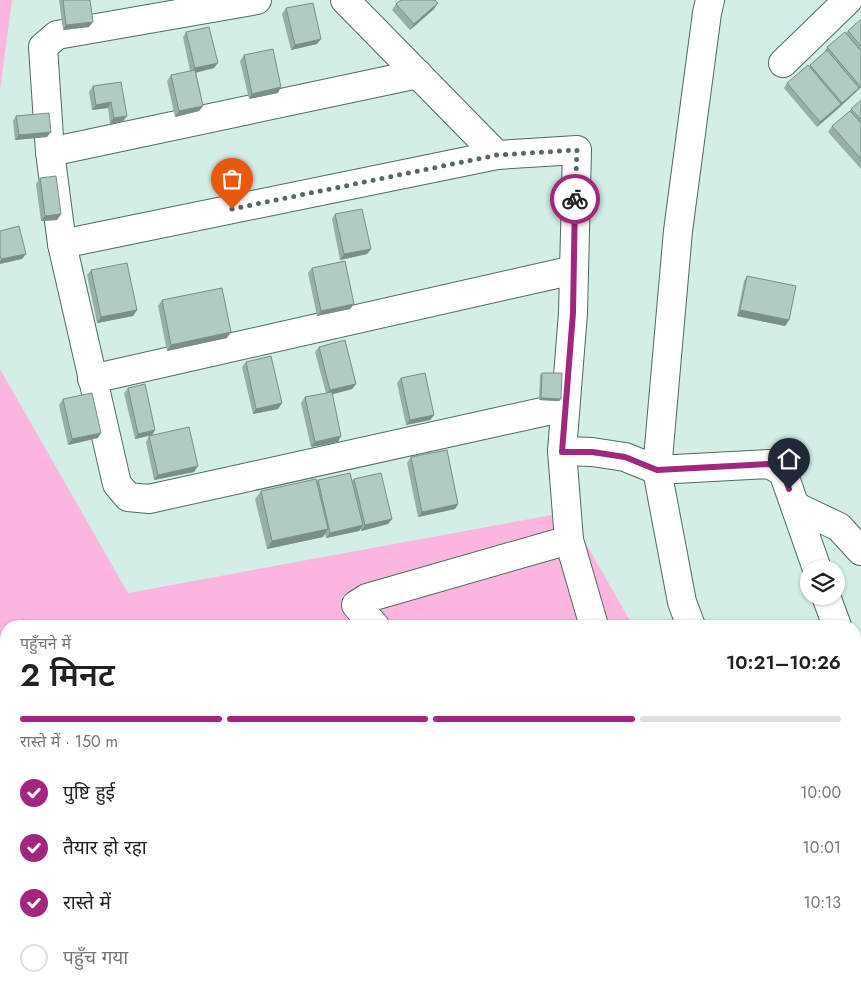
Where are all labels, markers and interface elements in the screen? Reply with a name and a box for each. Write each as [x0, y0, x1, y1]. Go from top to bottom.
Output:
pin [211, 158, 253, 209]
icon: bag [218, 165, 246, 193]
courier [550, 174, 600, 224]
icon: bike [561, 185, 589, 213]
pin [768, 438, 810, 489]
icon: home [775, 445, 803, 473]
map controls [800, 560, 845, 605]
button: layers [800, 560, 845, 605]
text: पहुँचने में [20, 632, 71, 655]
text: 10:21–10:26 [726, 649, 841, 676]
text: 2 मिनट [20, 652, 115, 698]
text: रास्ते में · 150 m [20, 730, 118, 753]
icon: check [20, 779, 48, 807]
text: पुष्टि हुई [63, 779, 115, 806]
text: 10:00 [800, 781, 841, 804]
icon: check [20, 834, 48, 862]
text: तैयार हो रहा [63, 834, 147, 861]
text: 10:01 [803, 836, 841, 859]
icon: check [20, 889, 48, 917]
text: रास्ते में [63, 889, 111, 916]
text: 10:13 [803, 891, 841, 914]
text: पहुँच गया [63, 944, 128, 971]

